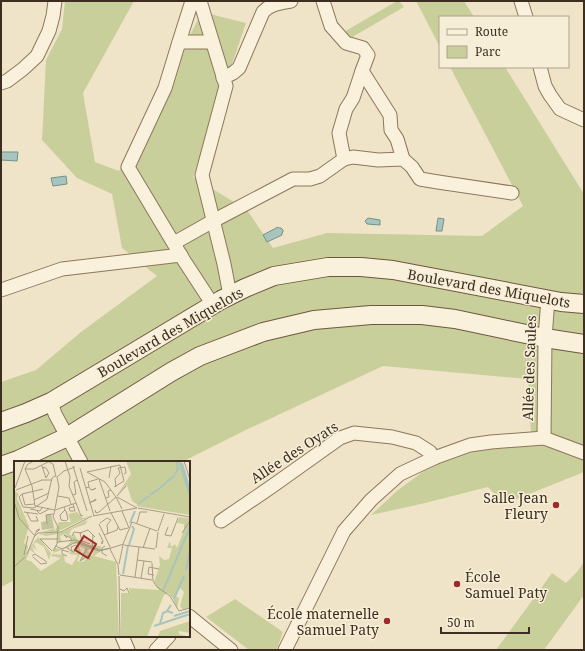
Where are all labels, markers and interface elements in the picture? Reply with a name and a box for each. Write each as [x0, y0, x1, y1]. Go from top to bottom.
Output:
legend [439, 16, 569, 68]
text: Route [475, 23, 508, 40]
text: Parc [475, 43, 501, 60]
street label: Boulevard des Miquelots [406, 264, 572, 312]
street label: Boulevard des Miquelots [94, 283, 246, 381]
street label: Allée des Saules [518, 315, 540, 421]
street label: Allée des Oyats [247, 417, 341, 487]
inset map [14, 461, 190, 637]
place label: Salle Jean Fleury [483, 488, 548, 523]
marker: Salle Jean Fleury [551, 500, 561, 510]
place label: École Samuel Paty [465, 567, 547, 602]
marker: École Samuel Paty [452, 579, 462, 589]
place label: École maternelle Samuel Paty [267, 604, 379, 639]
scale bar [441, 609, 529, 635]
text: 50 m [447, 614, 475, 631]
marker: École maternelle Samuel Paty [382, 616, 392, 626]

